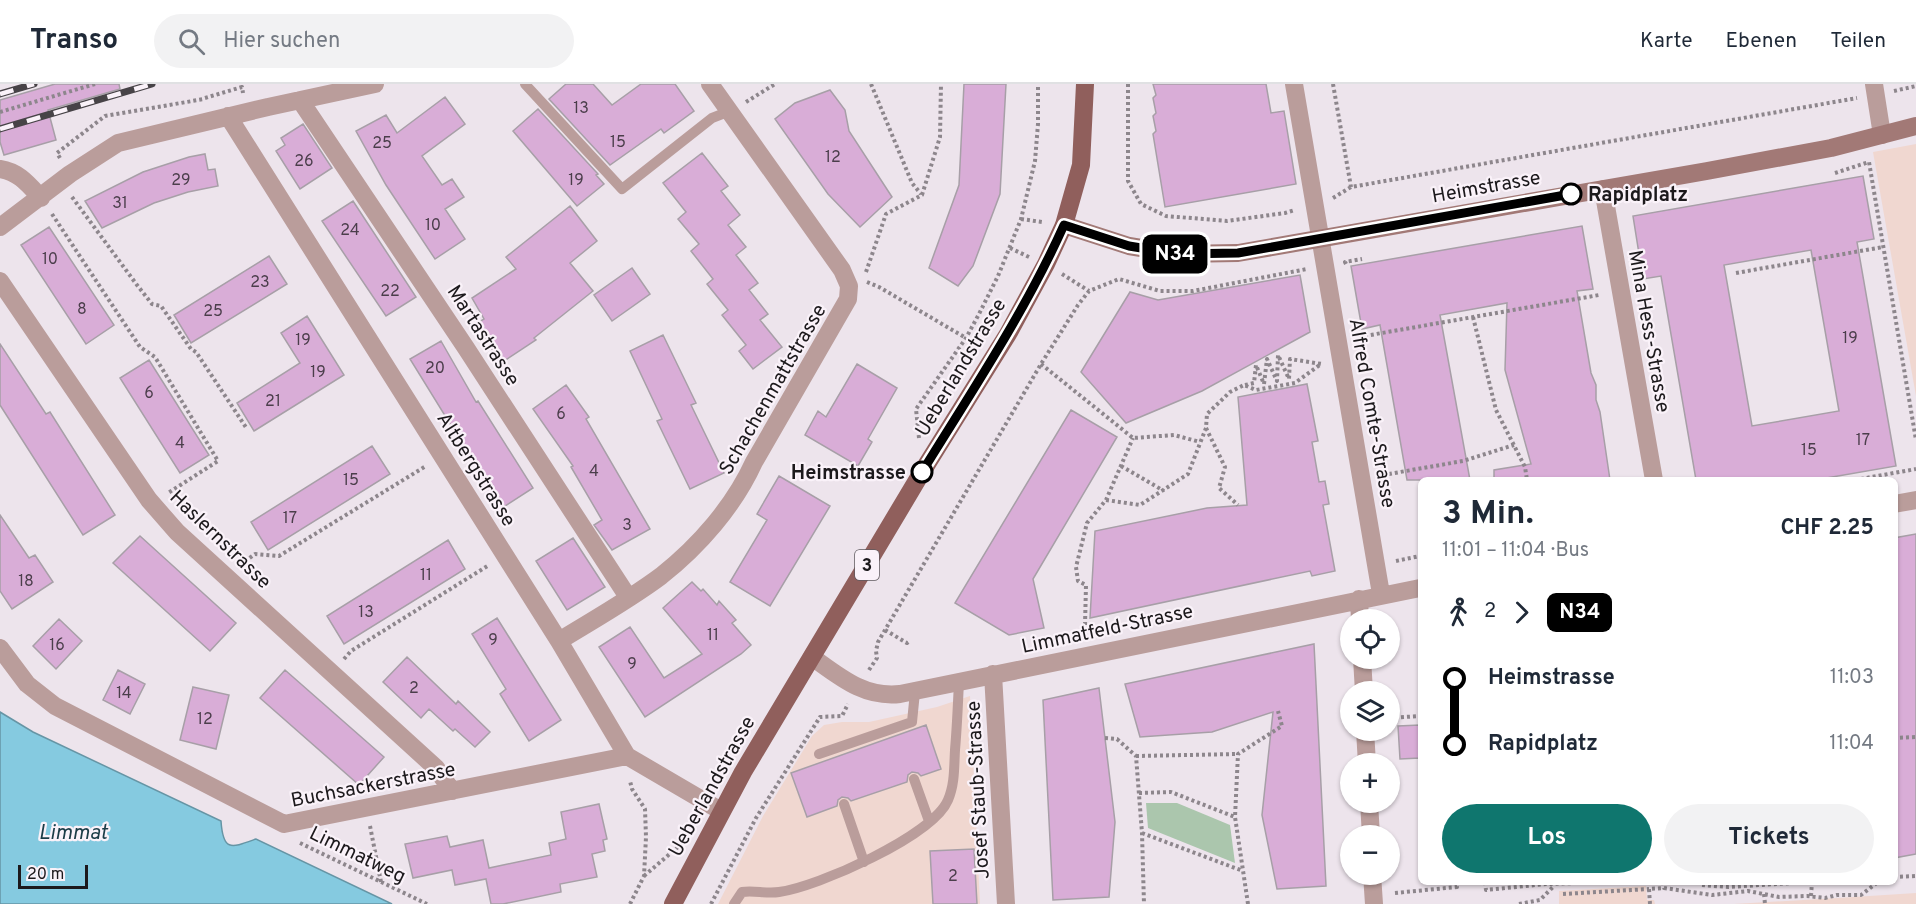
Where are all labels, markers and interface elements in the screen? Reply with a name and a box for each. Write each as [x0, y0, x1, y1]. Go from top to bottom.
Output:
search box [154, 14, 574, 68]
text: Transo [30, 23, 118, 59]
icon: search [175, 25, 208, 58]
text: Hier suchen [223, 28, 340, 55]
text: Karte [1640, 28, 1692, 55]
text: Ebenen [1725, 28, 1797, 55]
text: Teilen [1830, 28, 1886, 55]
house number: 13 [573, 99, 589, 119]
house number: 15 [610, 133, 626, 153]
house number: 25 [372, 134, 392, 154]
house number: 12 [825, 148, 841, 168]
house number: 26 [294, 152, 314, 172]
street label: Heimstrasse [1430, 166, 1543, 210]
house number: 29 [171, 171, 191, 191]
house number: 19 [568, 171, 584, 191]
marker: Rapidplatz [1560, 183, 1582, 205]
place label: Rapidplatz [1588, 183, 1688, 209]
house number: 31 [112, 194, 128, 214]
house number: 10 [425, 216, 441, 236]
house number: 24 [340, 221, 360, 241]
line badge: N34 [1140, 234, 1210, 274]
text: N34 [1154, 241, 1196, 268]
street label: Mina Hess-Strasse [1621, 248, 1675, 415]
house number: 10 [42, 250, 58, 270]
house number: 23 [250, 273, 270, 293]
street label: Martastrasse [440, 281, 525, 392]
house number: 22 [380, 282, 400, 302]
street label: Ueberlandstrasse [910, 294, 1013, 442]
house number: 8 [77, 300, 87, 320]
street label: Schachenmattstrasse [714, 300, 833, 480]
house number: 25 [203, 302, 223, 322]
street label: Alfred Comte-Strasse [1342, 316, 1401, 510]
house number: 19 [1842, 329, 1858, 349]
house number: 19 [295, 331, 311, 351]
house number: 20 [425, 359, 445, 379]
house number: 19 [310, 363, 326, 383]
house number: 6 [144, 384, 154, 404]
house number: 21 [265, 392, 281, 412]
house number: 6 [556, 405, 566, 425]
street label: Altbergstrasse [430, 408, 521, 532]
house number: 17 [1856, 431, 1870, 451]
house number: 4 [175, 434, 185, 454]
house number: 15 [1801, 441, 1817, 461]
place label: Heimstrasse [791, 461, 906, 487]
marker: Heimstrasse [911, 461, 933, 483]
house number: 4 [589, 462, 599, 482]
house number: 15 [343, 471, 359, 491]
street label: Haslernstrasse [163, 485, 276, 596]
text: 3 Min. [1442, 494, 1534, 536]
house number: 17 [283, 509, 297, 529]
text: CHF 2.25 [1781, 515, 1874, 542]
house number: 3 [622, 516, 632, 536]
text: 11:01 – 11:04 · Bus [1442, 538, 1589, 564]
road number: 3 [855, 550, 879, 580]
house number: 11 [420, 566, 432, 586]
house number: 18 [18, 572, 34, 592]
icon: walk [1442, 596, 1475, 629]
icon: forward [1505, 596, 1538, 629]
street label: Limmatfeld-Strasse [1019, 599, 1196, 661]
text: 2 [1484, 599, 1496, 625]
text: N34 [1559, 599, 1600, 626]
house number: 13 [358, 603, 374, 623]
map controls [1340, 609, 1400, 885]
button: locate [1340, 609, 1400, 669]
house number: 11 [707, 626, 719, 646]
house number: 9 [488, 631, 498, 651]
house number: 16 [49, 636, 65, 656]
house number: 9 [627, 655, 637, 675]
text: Heimstrasse [1488, 665, 1615, 692]
text: 11:03 [1830, 665, 1874, 691]
house number: 2 [409, 679, 419, 699]
button: layers [1340, 681, 1400, 741]
house number: 14 [116, 684, 132, 704]
street label: Josef Staub-Strasse [961, 700, 997, 880]
house number: 12 [197, 710, 213, 730]
street label: Ueberlandstrasse [663, 712, 762, 862]
text: Rapidplatz [1488, 731, 1598, 758]
text: 11:04 [1829, 731, 1874, 757]
button: + [1340, 753, 1400, 813]
street label: Buchsackerstrasse [289, 757, 458, 815]
button: Los [1442, 804, 1652, 873]
button: Tickets [1664, 804, 1874, 873]
water label: Limmat [39, 820, 109, 847]
street label: Limmatweg [305, 821, 410, 890]
button: − [1340, 825, 1400, 885]
scale bar [18, 862, 88, 890]
text: 20 m [27, 865, 64, 885]
house number: 2 [948, 867, 958, 887]

